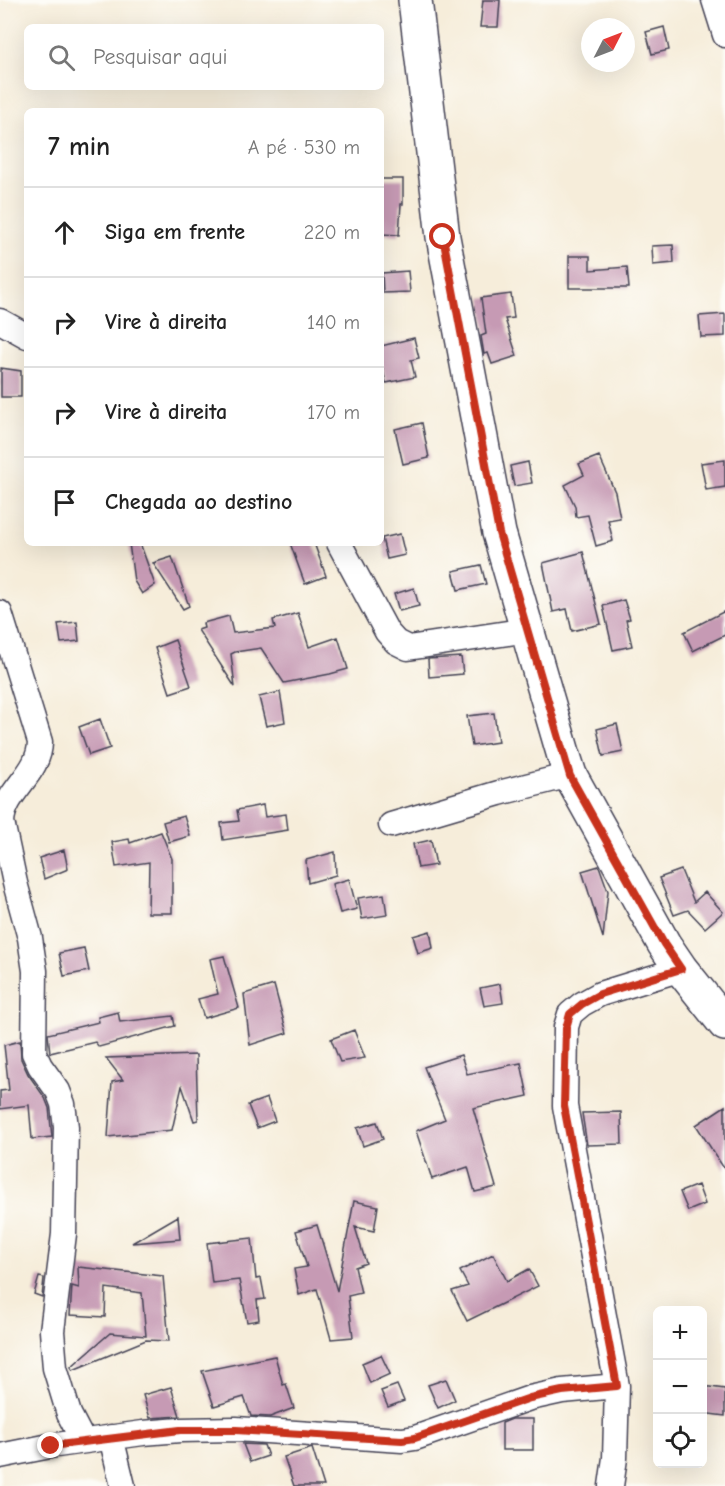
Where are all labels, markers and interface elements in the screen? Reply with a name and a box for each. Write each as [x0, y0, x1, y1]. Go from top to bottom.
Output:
north arrow [581, 18, 635, 72]
search box [24, 24, 384, 90]
icon: search [45, 41, 78, 74]
text: Pesquisar aqui [93, 44, 228, 70]
text: 7 min [48, 132, 110, 162]
text: A pé · 530 m [248, 136, 360, 159]
icon: ahead [48, 216, 81, 249]
text: Siga em frente [105, 219, 245, 245]
text: 220 m [304, 221, 360, 244]
route start [429, 223, 455, 249]
icon: right [48, 306, 81, 339]
text: Vire à direita [105, 309, 227, 335]
text: 140 m [307, 311, 360, 334]
icon: right [48, 396, 81, 429]
text: Vire à direita [105, 399, 227, 425]
text: 170 m [307, 401, 360, 424]
icon: arrive [48, 486, 81, 519]
text: Chegada ao destino [105, 489, 292, 515]
map controls [653, 1306, 707, 1468]
button: + [653, 1306, 707, 1360]
button: − [653, 1360, 707, 1414]
button: locate [653, 1414, 707, 1468]
route end [37, 1432, 63, 1458]

